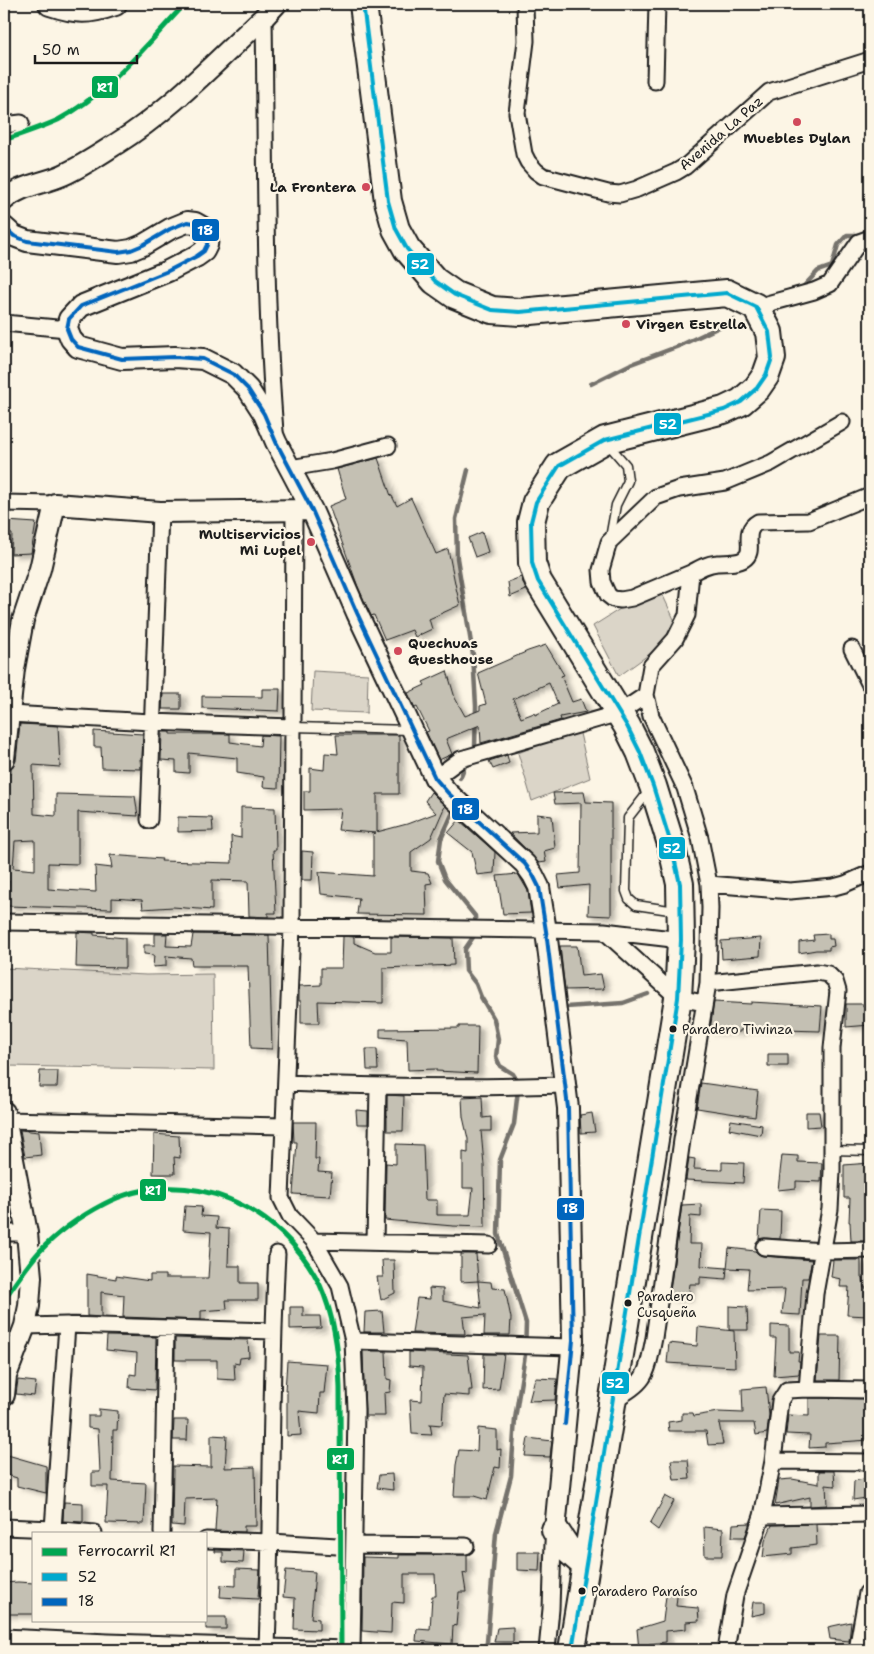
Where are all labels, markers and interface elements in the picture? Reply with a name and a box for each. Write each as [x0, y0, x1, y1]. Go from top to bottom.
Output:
scale bar [35, 32, 138, 64]
text: 50 m [42, 40, 80, 60]
line badge: R1 [91, 75, 119, 99]
text: R1 [97, 78, 113, 96]
street label: Avenida La Paz [675, 92, 767, 174]
marker: Muebles Dylan [791, 116, 803, 128]
place label: Muebles Dylan [743, 129, 851, 147]
place label: La Frontera [270, 178, 356, 196]
marker: La Frontera [360, 181, 372, 193]
line badge: 18 [191, 218, 220, 242]
text: 18 [197, 221, 213, 239]
line badge: 52 [406, 252, 435, 276]
text: 52 [411, 255, 429, 273]
place label: Virgen Estrella [636, 315, 747, 333]
marker: Virgen Estrella [620, 318, 632, 330]
line badge: 52 [653, 412, 682, 436]
text: 52 [659, 415, 677, 433]
place label: Multiservicios Mi Lupel [199, 525, 301, 559]
marker: Multiservicios Mi Lupel [305, 536, 317, 548]
place label: Quechuas Guesthouse [408, 634, 493, 668]
marker: Quechuas Guesthouse [392, 645, 404, 657]
line badge: 18 [451, 797, 480, 821]
text: 18 [457, 800, 473, 818]
line badge: 52 [658, 836, 686, 860]
text: 52 [663, 839, 681, 857]
place label: Paradero Tiwinza [682, 1021, 793, 1038]
marker: Paradero Tiwinza [668, 1024, 678, 1034]
line badge: R1 [139, 1178, 167, 1202]
text: R1 [145, 1181, 161, 1199]
line badge: 18 [556, 1197, 585, 1221]
text: 18 [562, 1199, 578, 1217]
place label: Paradero Cusqueña [637, 1288, 696, 1321]
marker: Paradero Cusqueña [623, 1298, 633, 1308]
line badge: 52 [601, 1371, 630, 1395]
text: 52 [606, 1374, 624, 1392]
line badge: R1 [326, 1447, 355, 1471]
text: R1 [332, 1450, 348, 1468]
legend [32, 1532, 208, 1622]
text: Ferrocarril R1 [78, 1541, 176, 1561]
text: 52 [78, 1567, 97, 1587]
place label: Paradero Paraíso [591, 1583, 698, 1600]
marker: Paradero Paraíso [577, 1586, 587, 1596]
text: 18 [78, 1591, 95, 1611]

